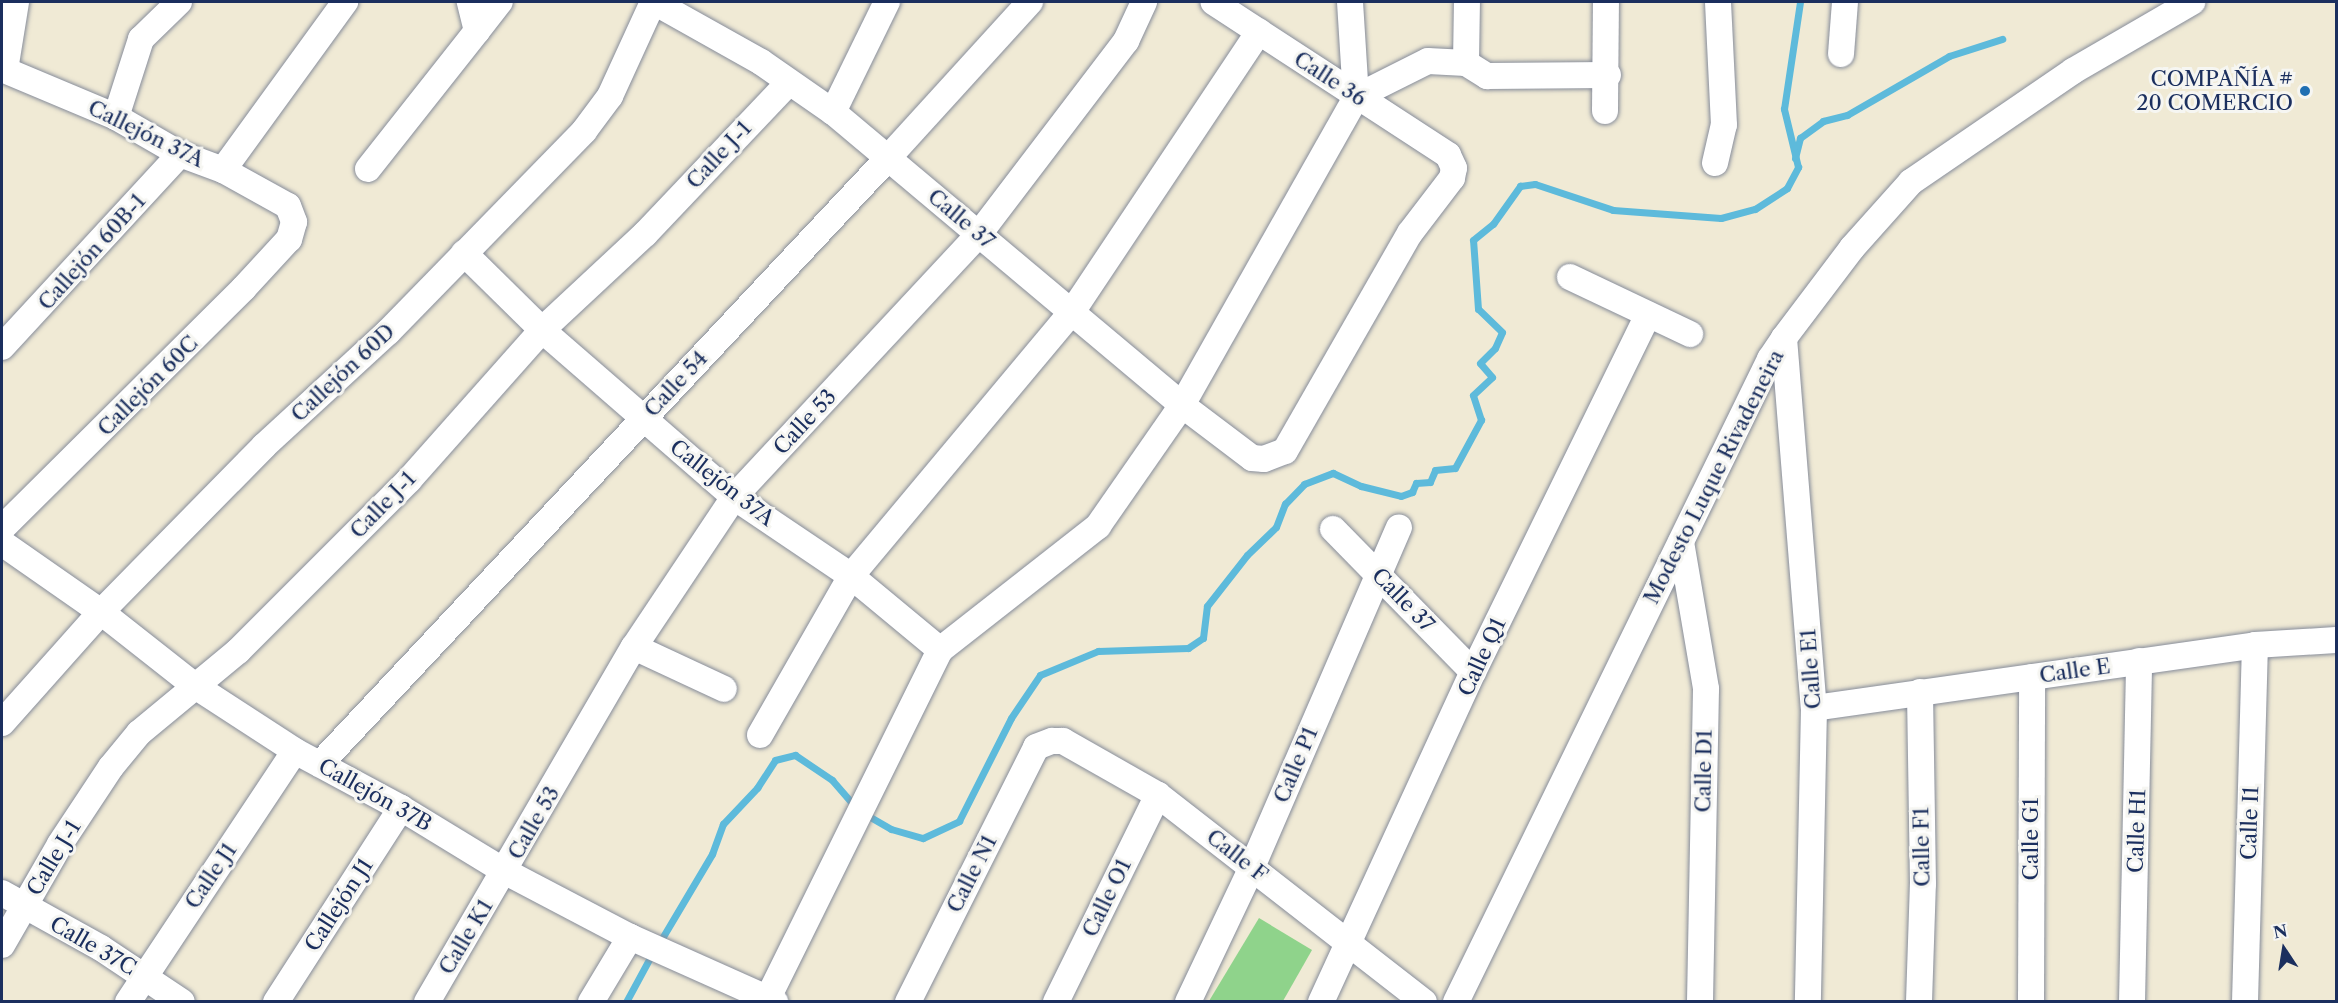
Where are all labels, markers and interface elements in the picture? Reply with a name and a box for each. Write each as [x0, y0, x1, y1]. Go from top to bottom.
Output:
street label: Calle 36 [1289, 46, 1371, 112]
place label: COMPAÑÍA # 20 COMERCIO [2136, 66, 2293, 116]
marker: COMPAÑÍA # 20 COMERCIO [2298, 84, 2312, 98]
street label: Callejón 37A [84, 95, 208, 173]
street label: Calle J-1 [681, 116, 757, 194]
street label: Calle 37 [923, 184, 999, 254]
street label: Callejón 60B-1 [33, 189, 151, 315]
street label: Callejón 60D [286, 319, 400, 427]
street label: Callejón 60C [93, 331, 203, 441]
street label: Calle 54 [639, 346, 713, 422]
street label: Modesto Luque Rivadeneira [1639, 346, 1789, 608]
street label: Calle 53 [768, 384, 842, 460]
street label: Callejón 37A [665, 434, 779, 532]
street label: Calle J-1 [345, 466, 421, 544]
street label: Calle 37 [1366, 563, 1440, 637]
street label: Calle Q1 [1453, 614, 1511, 700]
street label: Calle E1 [1796, 628, 1826, 710]
street label: Calle E [2038, 654, 2112, 688]
street label: Calle P1 [1269, 723, 1323, 807]
street label: Calle D1 [1691, 729, 1717, 813]
street label: Callejón 37B [314, 754, 436, 836]
street label: Calle 53 [503, 782, 565, 864]
street label: Calle I1 [2236, 786, 2264, 860]
street label: Calle H1 [2123, 789, 2151, 873]
street label: Calle G1 [2018, 798, 2044, 880]
street label: Calle F1 [1909, 807, 1935, 887]
street label: Calle J-1 [22, 816, 86, 900]
street label: Calle F [1201, 824, 1273, 888]
street label: Calle N1 [942, 831, 1002, 917]
street label: Calle J1 [180, 838, 242, 914]
street label: Callejón J1 [300, 854, 378, 956]
street label: Calle O1 [1077, 855, 1137, 941]
street label: Calle K1 [434, 895, 498, 979]
street label: Calle 37C [45, 911, 141, 981]
north arrow [2254, 919, 2314, 979]
text: N [2271, 920, 2289, 943]

